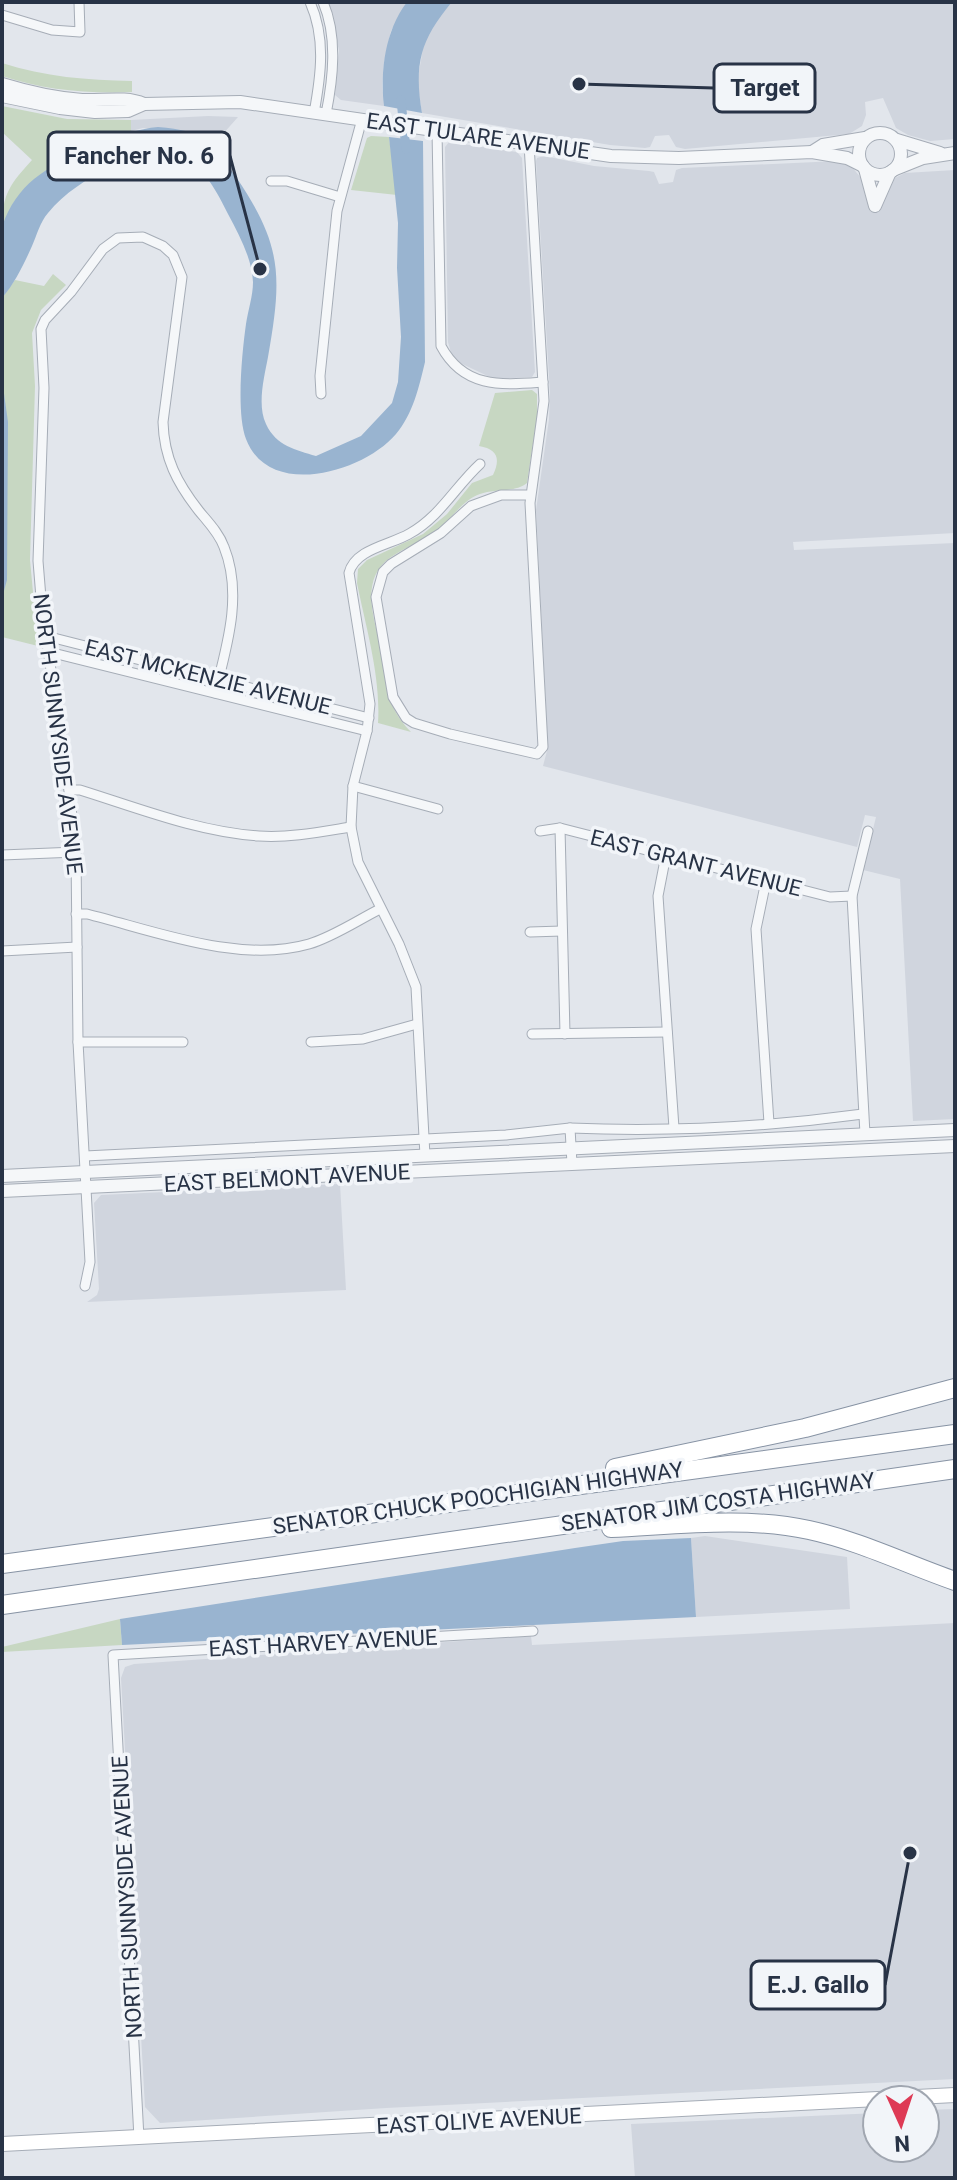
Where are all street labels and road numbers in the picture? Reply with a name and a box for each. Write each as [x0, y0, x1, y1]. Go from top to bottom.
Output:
street label: EAST TULARE AVENUE [365, 108, 591, 164]
street label: NORTH SUNNYSIDE AVENUE [28, 592, 88, 876]
street label: EAST MCKENZIE AVENUE [82, 634, 334, 720]
street label: EAST GRANT AVENUE [588, 825, 804, 901]
street label: EAST BELMONT AVENUE [163, 1159, 411, 1197]
street label: SENATOR CHUCK POOCHIGIAN HIGHWAY [271, 1457, 686, 1539]
street label: SENATOR JIM COSTA HIGHWAY [559, 1467, 877, 1536]
street label: EAST HARVEY AVENUE [208, 1625, 438, 1661]
street label: NORTH SUNNYSIDE AVENUE [107, 1755, 147, 2039]
street label: EAST OLIVE AVENUE [376, 2103, 582, 2139]

